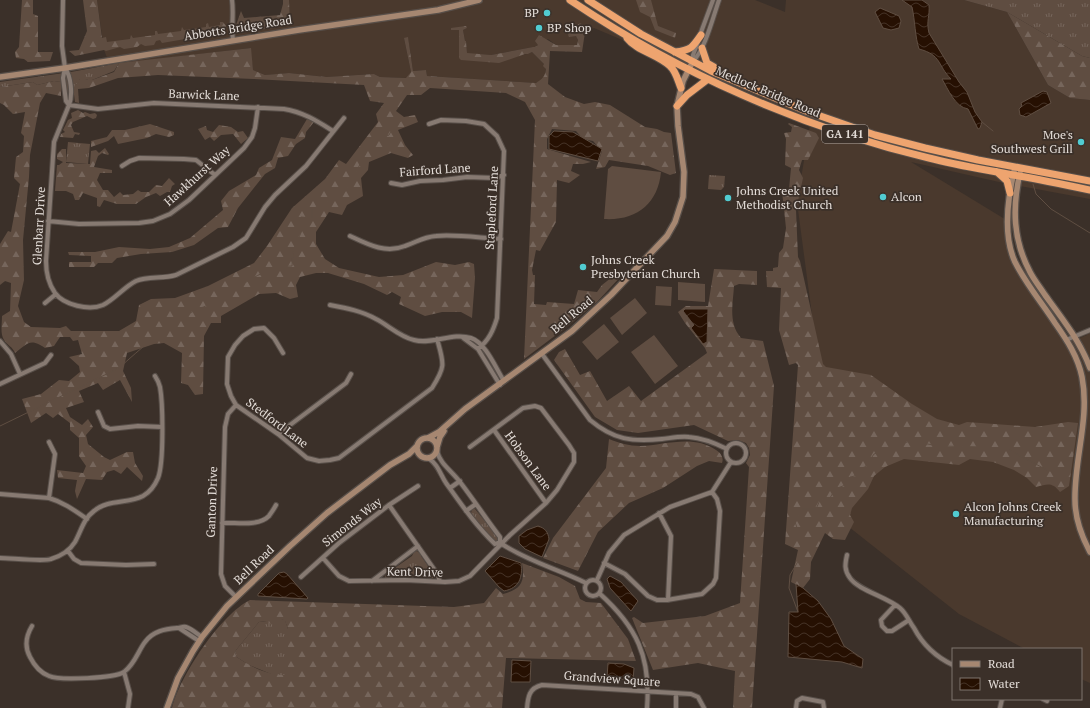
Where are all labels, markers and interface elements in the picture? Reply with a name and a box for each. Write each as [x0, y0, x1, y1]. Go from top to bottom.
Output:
place label: BP [524, 5, 539, 20]
marker: BP [542, 8, 552, 18]
street label: Abbotts Bridge Road [183, 12, 293, 43]
place label: BP Shop [547, 20, 592, 35]
marker: BP Shop [534, 23, 544, 33]
street label: Medlock Bridge Road [714, 63, 823, 121]
street label: Barwick Lane [168, 86, 240, 103]
road number: GA 141 [822, 125, 868, 143]
place label: Moe's Southwest Grill [991, 127, 1073, 156]
marker: Moe's Southwest Grill [1076, 137, 1086, 147]
street label: Hawkhurst Way [161, 142, 233, 209]
street label: Fairford Lane [399, 160, 471, 179]
street label: Stapleford Lane [482, 166, 501, 250]
place label: Johns Creek United Methodist Church [736, 183, 839, 212]
street label: Glenbarr Drive [29, 186, 48, 266]
place label: Alcon [891, 189, 922, 204]
marker: Alcon [878, 192, 888, 202]
marker: Johns Creek United Methodist Church [723, 193, 733, 203]
place label: Johns Creek Presbyterian Church [591, 252, 700, 281]
marker: Johns Creek Presbyterian Church [578, 262, 588, 272]
street label: Bell Road [548, 292, 596, 337]
street label: Stedford Lane [243, 394, 311, 451]
street label: Hobson Lane [502, 428, 555, 493]
street label: Ganton Drive [203, 466, 220, 538]
street label: Simonds Way [319, 493, 385, 550]
place label: Alcon Johns Creek Manufacturing [964, 499, 1062, 528]
marker: Alcon Johns Creek Manufacturing [951, 509, 961, 519]
street label: Bell Road [230, 542, 277, 588]
street label: Kent Drive [387, 564, 443, 579]
legend [952, 648, 1082, 700]
text: Road [988, 656, 1015, 671]
street label: Grandview Square [563, 668, 661, 689]
text: Water [988, 676, 1020, 691]

